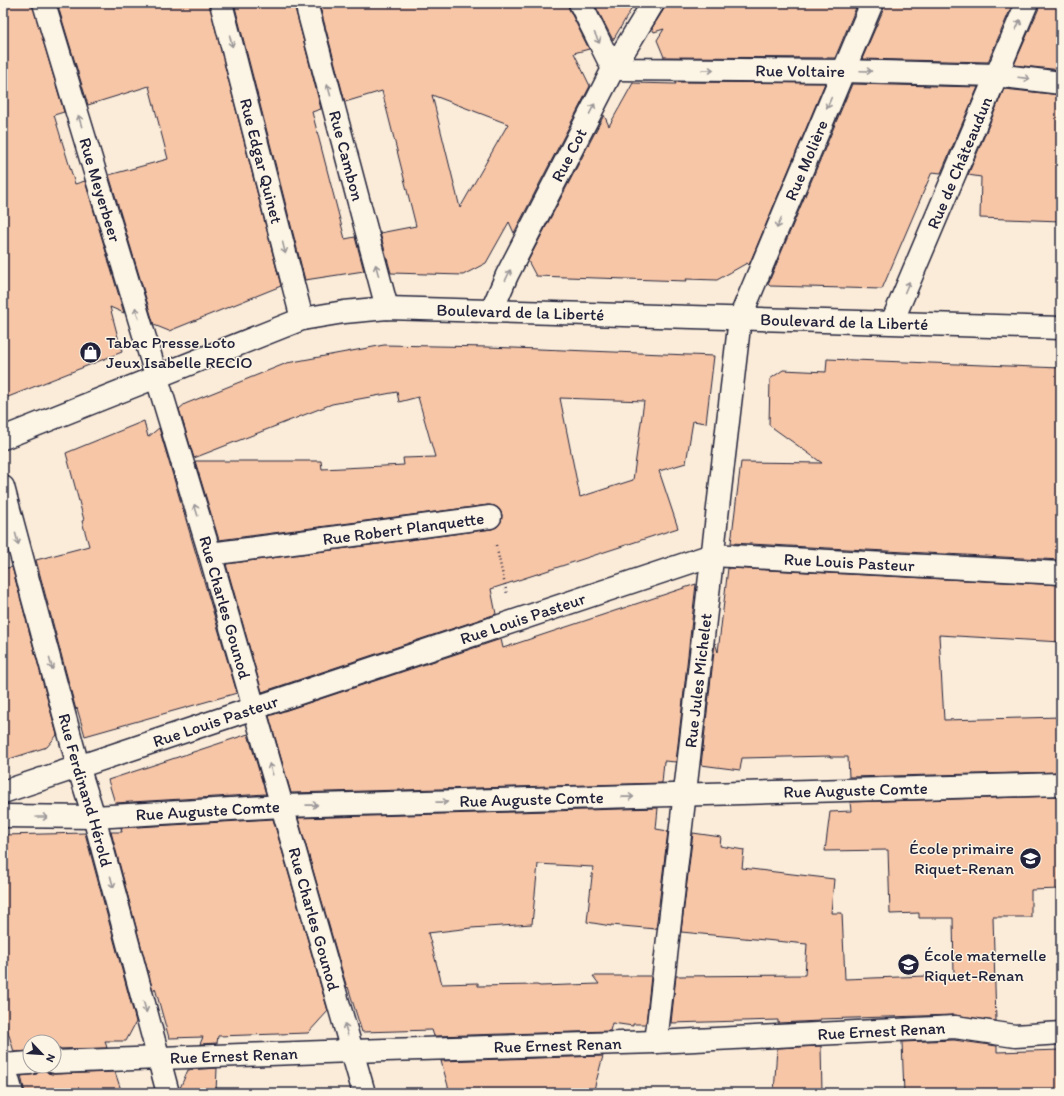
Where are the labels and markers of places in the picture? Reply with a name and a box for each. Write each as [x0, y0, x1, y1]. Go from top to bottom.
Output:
place label: Tabac Presse Loto Jeux Isabelle RECIO [106, 332, 253, 372]
shop icon: Tabac Presse Loto Jeux Isabelle RECIO [78, 339, 104, 365]
place label: École primaire Riquet-Renan [909, 838, 1014, 878]
school or university icon: École primaire Riquet-Renan [1017, 845, 1043, 871]
place label: École maternelle Riquet-Renan [924, 945, 1046, 985]
school or university icon: École maternelle Riquet-Renan [896, 952, 922, 978]

